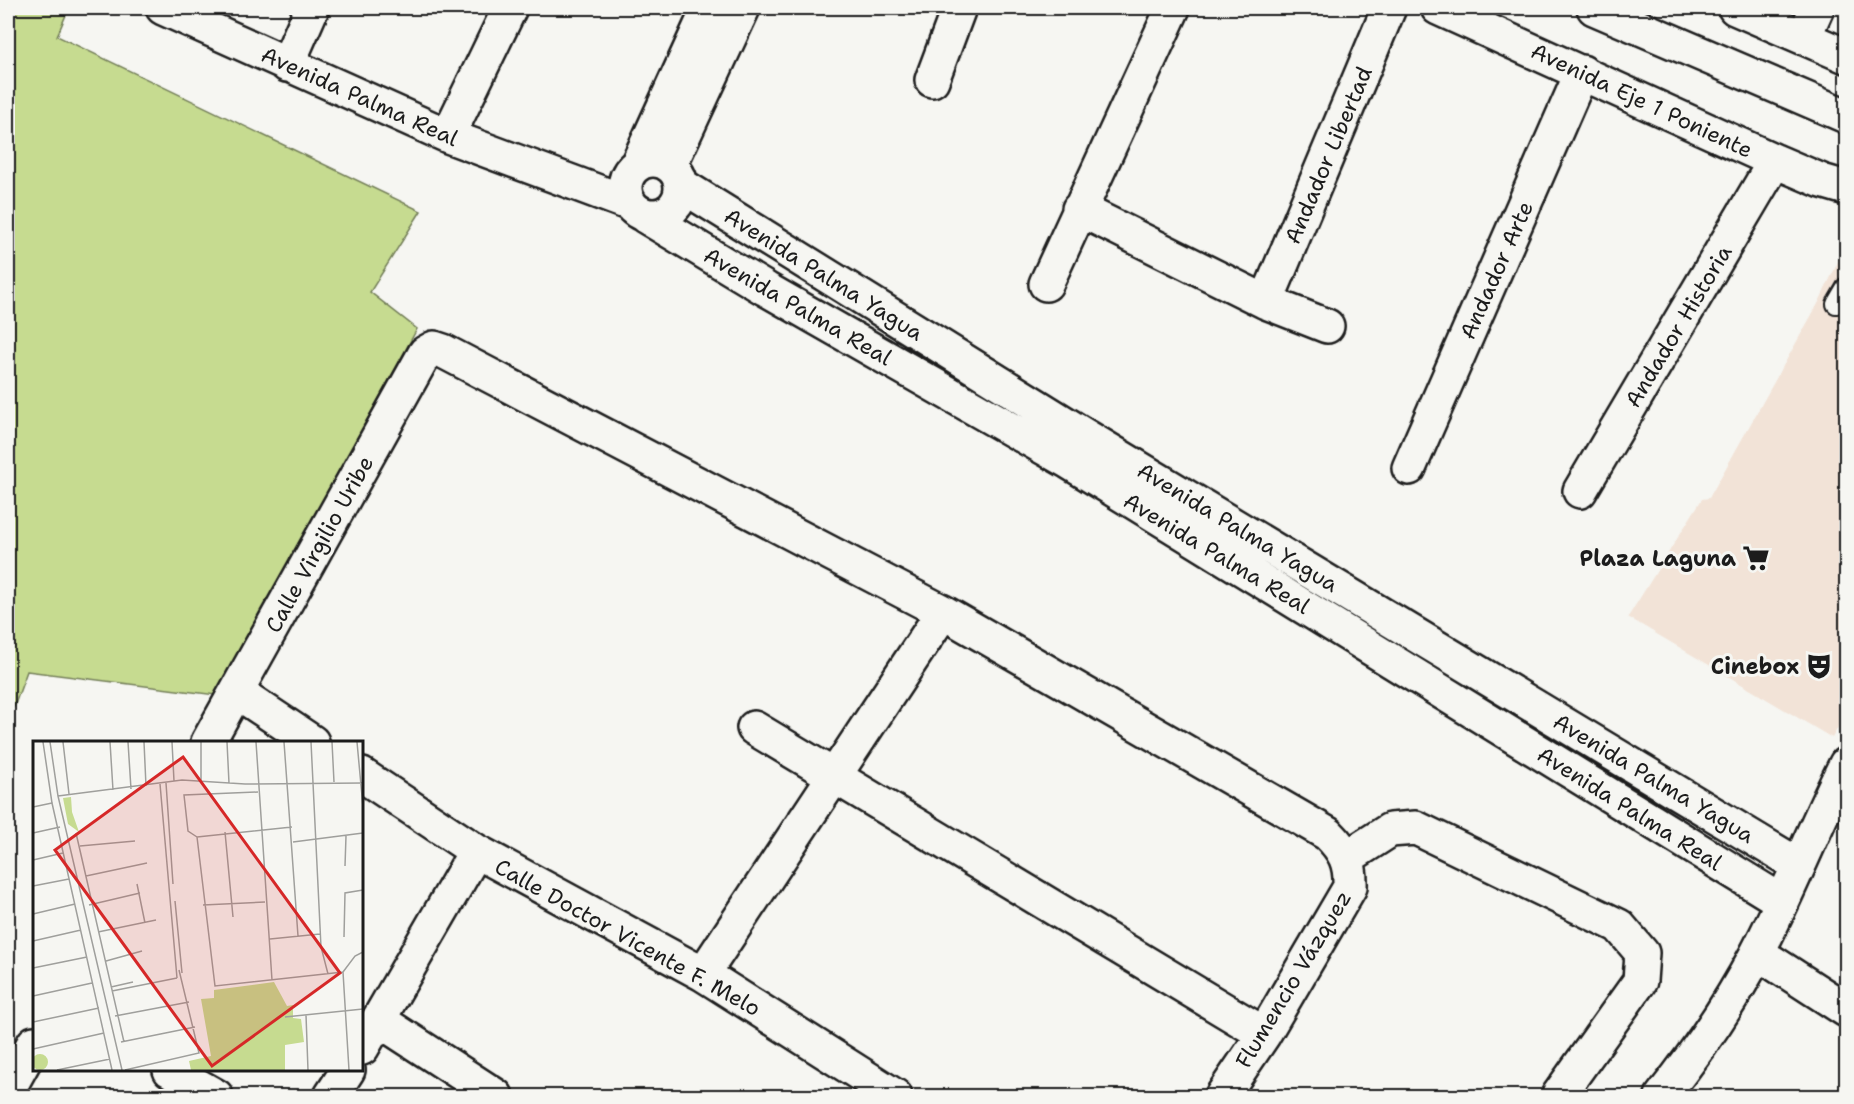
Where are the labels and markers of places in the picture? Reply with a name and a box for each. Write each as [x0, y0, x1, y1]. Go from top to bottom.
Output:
supermarket icon: Plaza Laguna [1741, 543, 1771, 573]
place label: Plaza Laguna [1579, 544, 1736, 573]
theatre icon: Cinebox [1804, 651, 1834, 681]
place label: Cinebox [1711, 652, 1799, 681]

